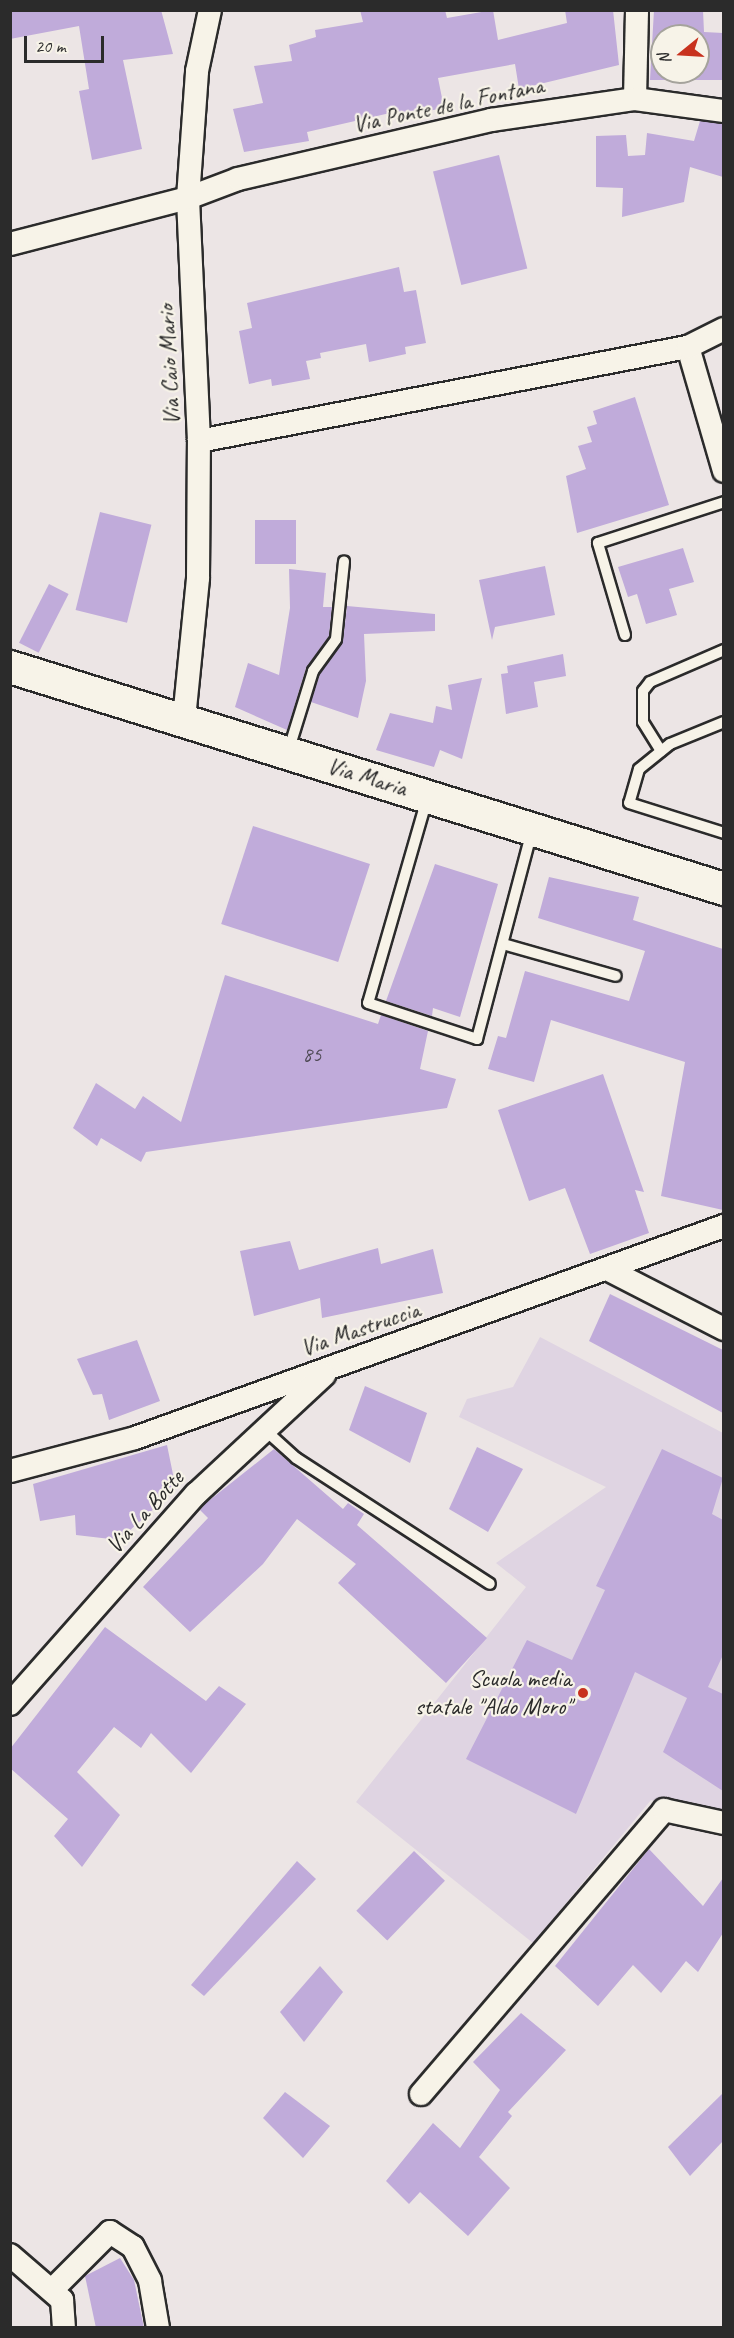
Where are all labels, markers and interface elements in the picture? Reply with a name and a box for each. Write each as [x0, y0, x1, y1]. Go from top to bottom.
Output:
scale bar [27, 24, 106, 62]
north arrow [650, 24, 710, 84]
text: 20 m [35, 35, 66, 57]
text: N [654, 51, 676, 67]
street label: Via Ponte de la Fontana [350, 71, 546, 139]
street label: Via Caio Mario [151, 304, 187, 426]
street label: Via Maria [323, 751, 411, 803]
house number: 85 [303, 1041, 321, 1067]
street label: Via Mastruccia [296, 1295, 424, 1363]
street label: Via La Botte [100, 1464, 190, 1560]
place label: Scuola media statale "Aldo Moro" [415, 1665, 571, 1721]
marker: Scuola media statale "Aldo Moro" [576, 1686, 590, 1700]

